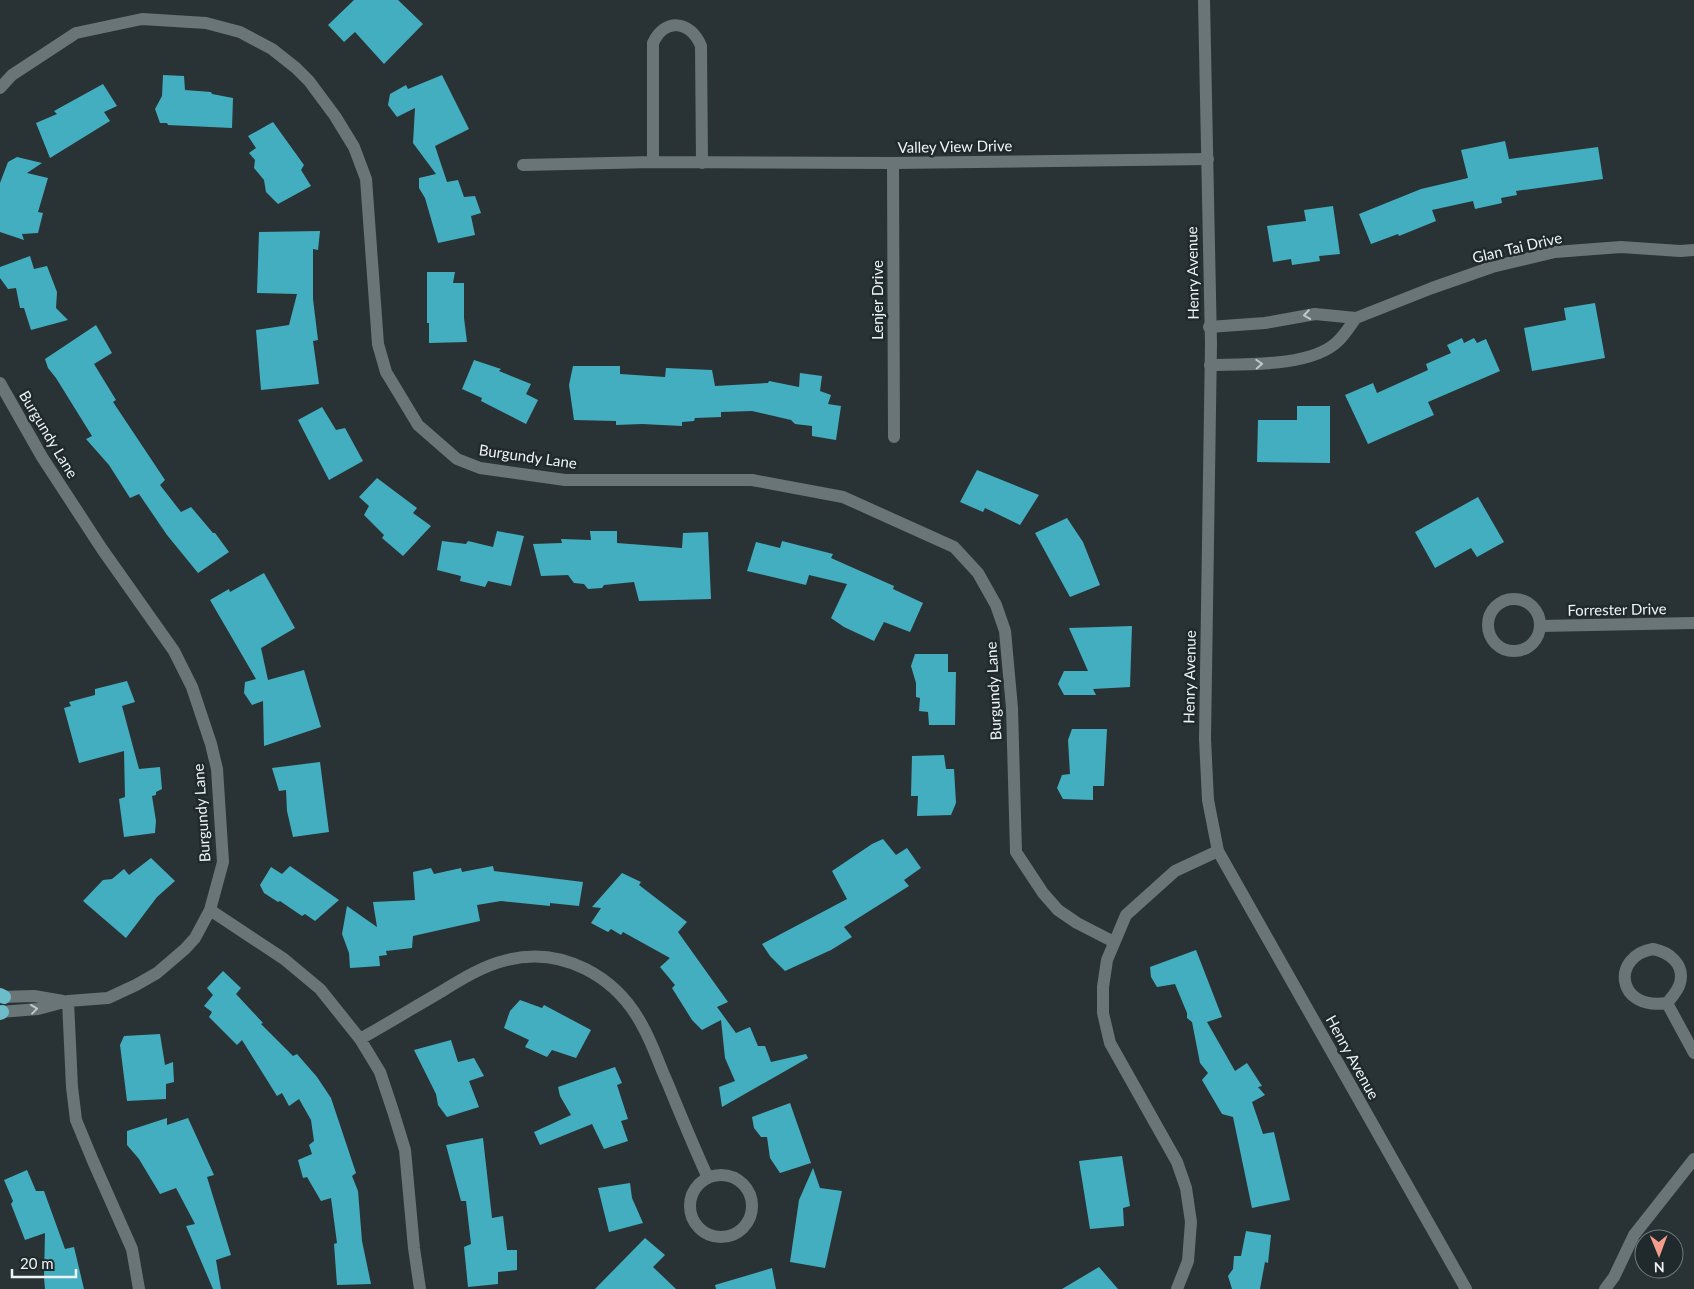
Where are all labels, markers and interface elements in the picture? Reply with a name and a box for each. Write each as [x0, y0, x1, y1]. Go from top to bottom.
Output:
street label: Valley View Drive [898, 136, 1013, 156]
street label: Henry Avenue [1182, 226, 1202, 320]
street label: Glan Tai Drive [1470, 228, 1564, 266]
street label: Lenjer Drive [868, 260, 886, 340]
one-way arrow [1303, 309, 1311, 320]
one-way arrow [1255, 358, 1263, 369]
street label: Burgundy Lane [16, 387, 82, 481]
street label: Burgundy Lane [478, 440, 578, 472]
street label: Forrester Drive [1567, 599, 1667, 619]
street label: Henry Avenue [1179, 630, 1199, 724]
street label: Burgundy Lane [981, 641, 1005, 741]
street label: Burgundy Lane [189, 763, 213, 863]
one-way arrow [31, 1004, 39, 1015]
street label: Henry Avenue [1323, 1012, 1384, 1102]
north arrow [1634, 1229, 1684, 1279]
scale bar [12, 1246, 76, 1278]
text: 20 m [20, 1254, 54, 1272]
text: N [1654, 1259, 1665, 1276]

